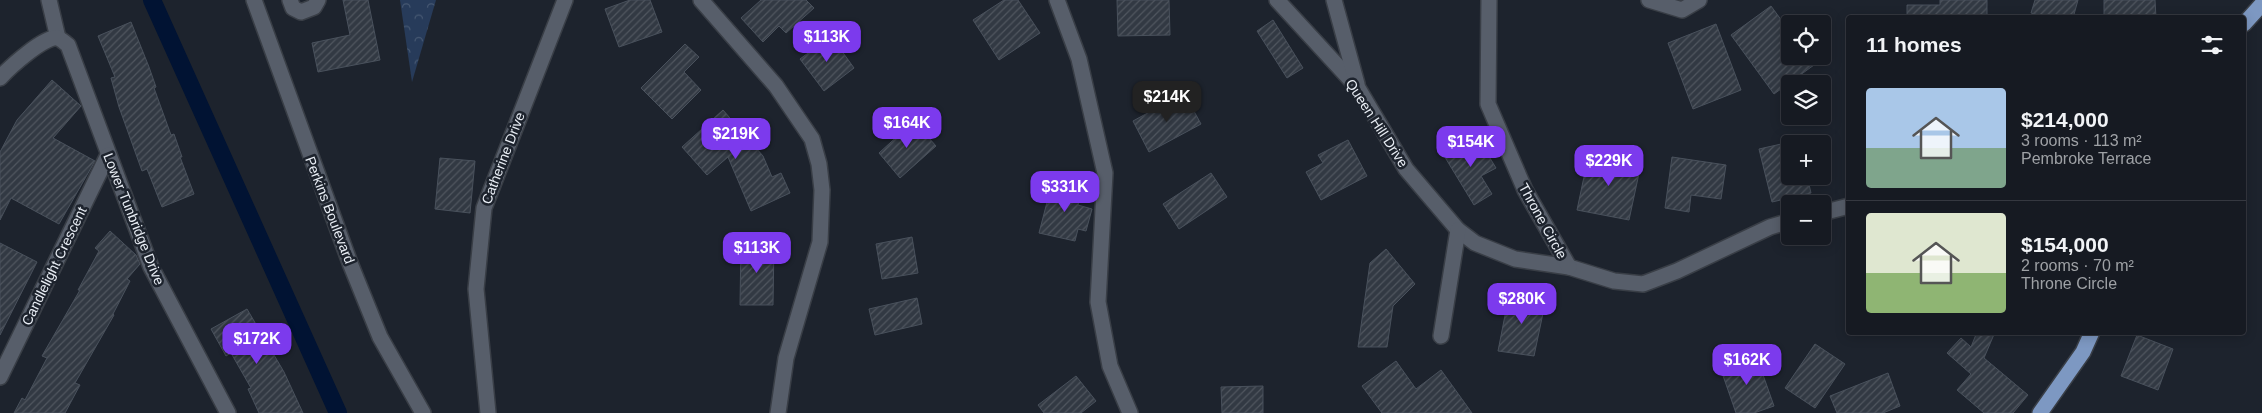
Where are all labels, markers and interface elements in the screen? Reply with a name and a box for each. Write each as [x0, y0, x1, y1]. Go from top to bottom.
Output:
map controls [1781, 15, 1831, 245]
button: locate [1781, 15, 1831, 65]
pin: $113K [792, 20, 862, 63]
text: $113K [804, 28, 850, 45]
icon: filters [2198, 31, 2226, 59]
text: 11 homes [1866, 33, 1962, 56]
button: layers [1781, 75, 1831, 125]
street label: Queen Hill Drive [1343, 76, 1412, 170]
pin: $214K [1132, 80, 1202, 123]
text: $214K [1143, 88, 1191, 105]
pin: $164K [872, 106, 942, 149]
icon: home [1906, 108, 1966, 168]
text: $214,000 [2021, 108, 2109, 131]
street label: Catherine Drive [478, 110, 528, 206]
text: $164K [883, 114, 931, 131]
pin: $219K [701, 118, 771, 160]
text: $219K [712, 125, 760, 142]
pin: $154K [1436, 126, 1506, 168]
text: 3 rooms · 113 m² [2021, 132, 2142, 149]
text: $154K [1447, 133, 1495, 150]
button: + [1781, 135, 1831, 185]
pin: $229K [1574, 144, 1644, 187]
text: Pembroke Terrace [2021, 150, 2151, 167]
street label: Lower Tunbridge Drive [100, 151, 168, 287]
text: $229K [1585, 152, 1633, 169]
street label: Perkins Boulevard [302, 154, 358, 266]
pin: $331K [1030, 170, 1100, 213]
text: $331K [1041, 178, 1089, 195]
street label: Throne Circle [1516, 180, 1570, 262]
button: − [1781, 195, 1831, 245]
street label: Candlelight Crescent [18, 204, 90, 328]
pin: $113K [722, 232, 792, 274]
icon: home [1906, 233, 1966, 293]
text: $154,000 [2021, 233, 2109, 256]
text: $113K [734, 239, 780, 256]
text: 2 rooms · 70 m² [2021, 257, 2134, 274]
text: Throne Circle [2021, 275, 2117, 292]
pin: $280K [1487, 282, 1557, 325]
text: $280K [1498, 290, 1546, 307]
pin: $172K [222, 322, 292, 365]
text: $172K [233, 330, 281, 347]
pin: $162K [1712, 344, 1782, 386]
text: $162K [1723, 351, 1771, 368]

